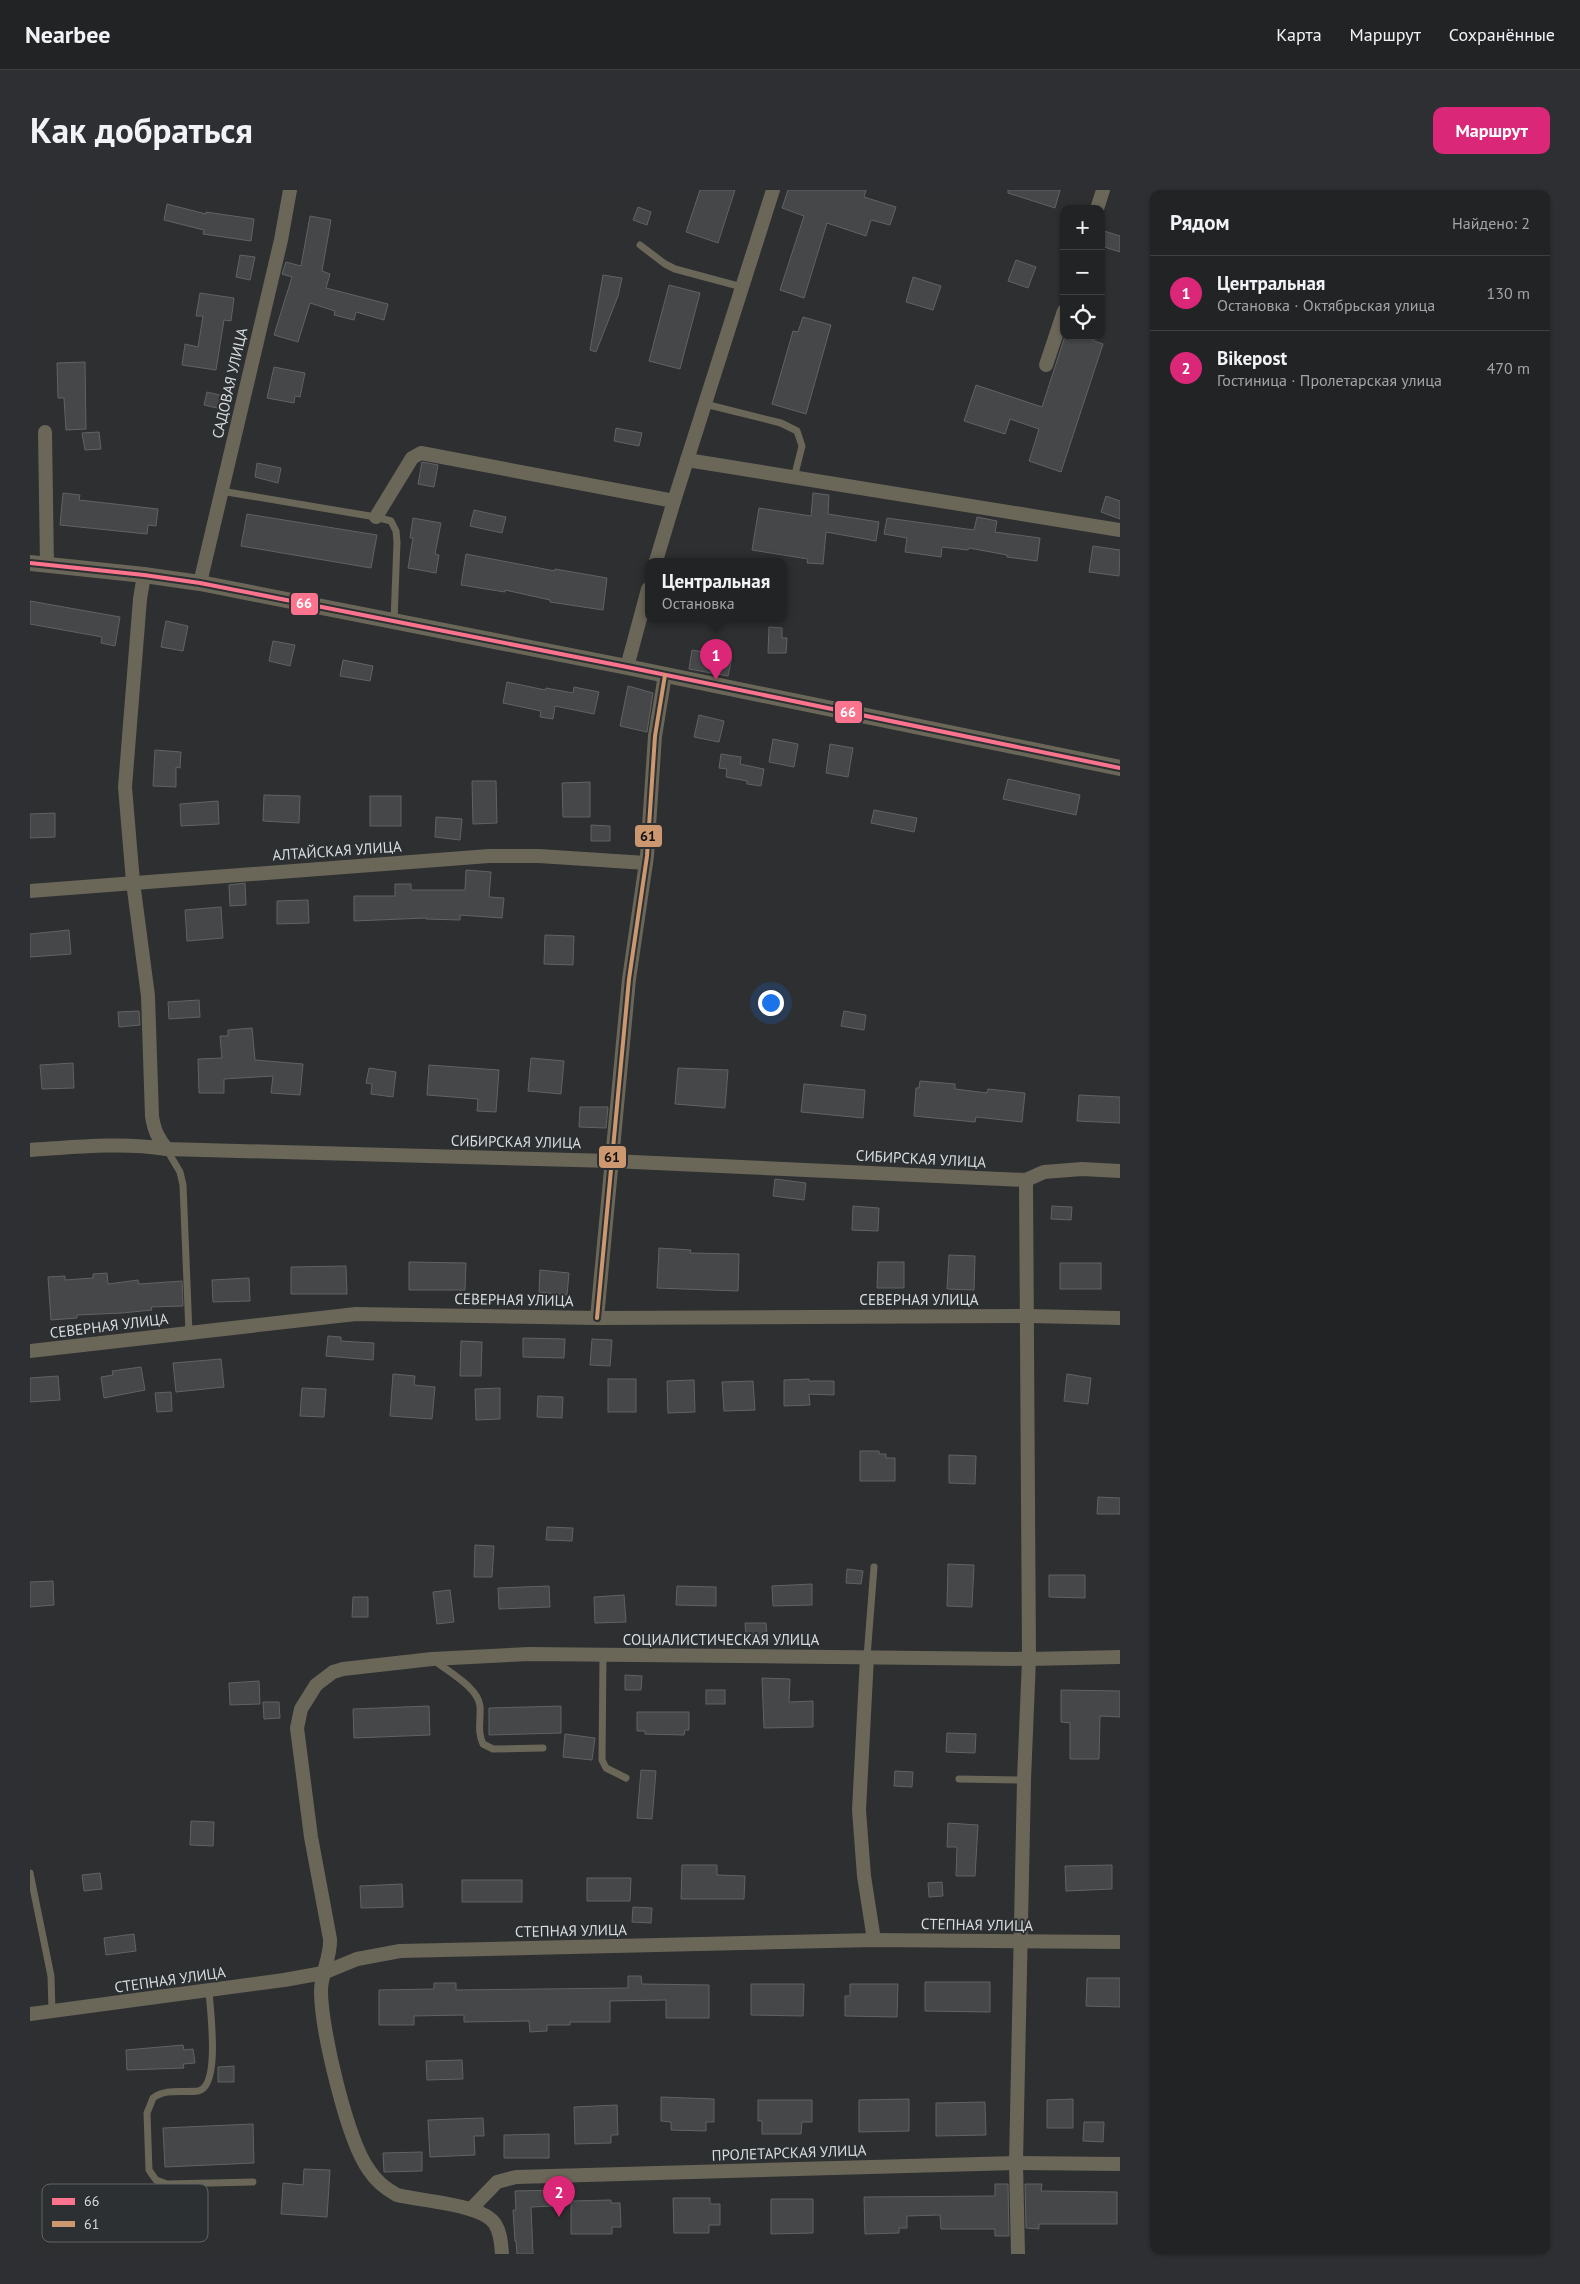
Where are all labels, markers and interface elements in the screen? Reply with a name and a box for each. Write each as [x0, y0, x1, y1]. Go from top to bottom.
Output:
text: Nearbee [25, 19, 110, 50]
text: Карта [1276, 23, 1322, 46]
text: Маршрут [1350, 23, 1421, 46]
text: Сохранённые [1449, 23, 1555, 46]
text: Как добраться [30, 107, 253, 153]
button: Маршрут [1433, 107, 1550, 154]
map controls [1060, 205, 1105, 340]
button: + [1060, 205, 1105, 250]
text: Рядом [1170, 209, 1229, 236]
text: Найдено: 2 [1452, 213, 1530, 233]
button: − [1060, 250, 1105, 295]
text: Центральная [1217, 271, 1325, 295]
text: 1 [1181, 283, 1191, 303]
text: 130 m [1487, 283, 1530, 303]
button: locate [1060, 295, 1105, 340]
text: Остановка · Октябрьская улица [1217, 295, 1435, 315]
street label: САДОВАЯ УЛИЦА [208, 326, 252, 440]
text: Bikepost [1217, 346, 1287, 370]
text: 2 [1181, 358, 1191, 378]
text: 470 m [1487, 358, 1530, 378]
text: Гостиница · Пролетарская улица [1217, 370, 1442, 390]
popup [645, 558, 787, 623]
text: Центральная [662, 569, 770, 593]
line badge: 66 [290, 592, 319, 616]
text: Остановка [662, 593, 735, 613]
text: 66 [296, 594, 312, 612]
pin: 1 [700, 639, 732, 680]
line badge: 66 [834, 700, 863, 724]
text: 66 [840, 703, 856, 721]
line badge: 61 [634, 824, 663, 848]
text: 61 [640, 827, 656, 845]
street label: АЛТАЙСКАЯ УЛИЦА [272, 836, 402, 864]
your location [758, 990, 784, 1016]
street label: СИБИРСКАЯ УЛИЦА [451, 1131, 582, 1152]
line badge: 61 [598, 1145, 627, 1169]
street label: СИБИРСКАЯ УЛИЦА [855, 1146, 987, 1171]
text: 61 [604, 1148, 620, 1166]
street label: СЕВЕРНАЯ УЛИЦА [454, 1289, 574, 1310]
street label: СЕВЕРНАЯ УЛИЦА [859, 1290, 979, 1309]
street label: СЕВЕРНАЯ УЛИЦА [49, 1309, 169, 1342]
street label: СОЦИАЛИСТИЧЕСКАЯ УЛИЦА [623, 1630, 819, 1649]
street label: СТЕПНАЯ УЛИЦА [921, 1914, 1033, 1935]
street label: СТЕПНАЯ УЛИЦА [515, 1920, 627, 1941]
street label: СТЕПНАЯ УЛИЦА [113, 1962, 227, 1997]
street label: ПРОЛЕТАРСКАЯ УЛИЦА [711, 2140, 867, 2165]
pin: 2 [543, 2176, 575, 2217]
legend [42, 2184, 208, 2242]
text: 66 [84, 2192, 99, 2210]
text: 61 [84, 2215, 99, 2233]

